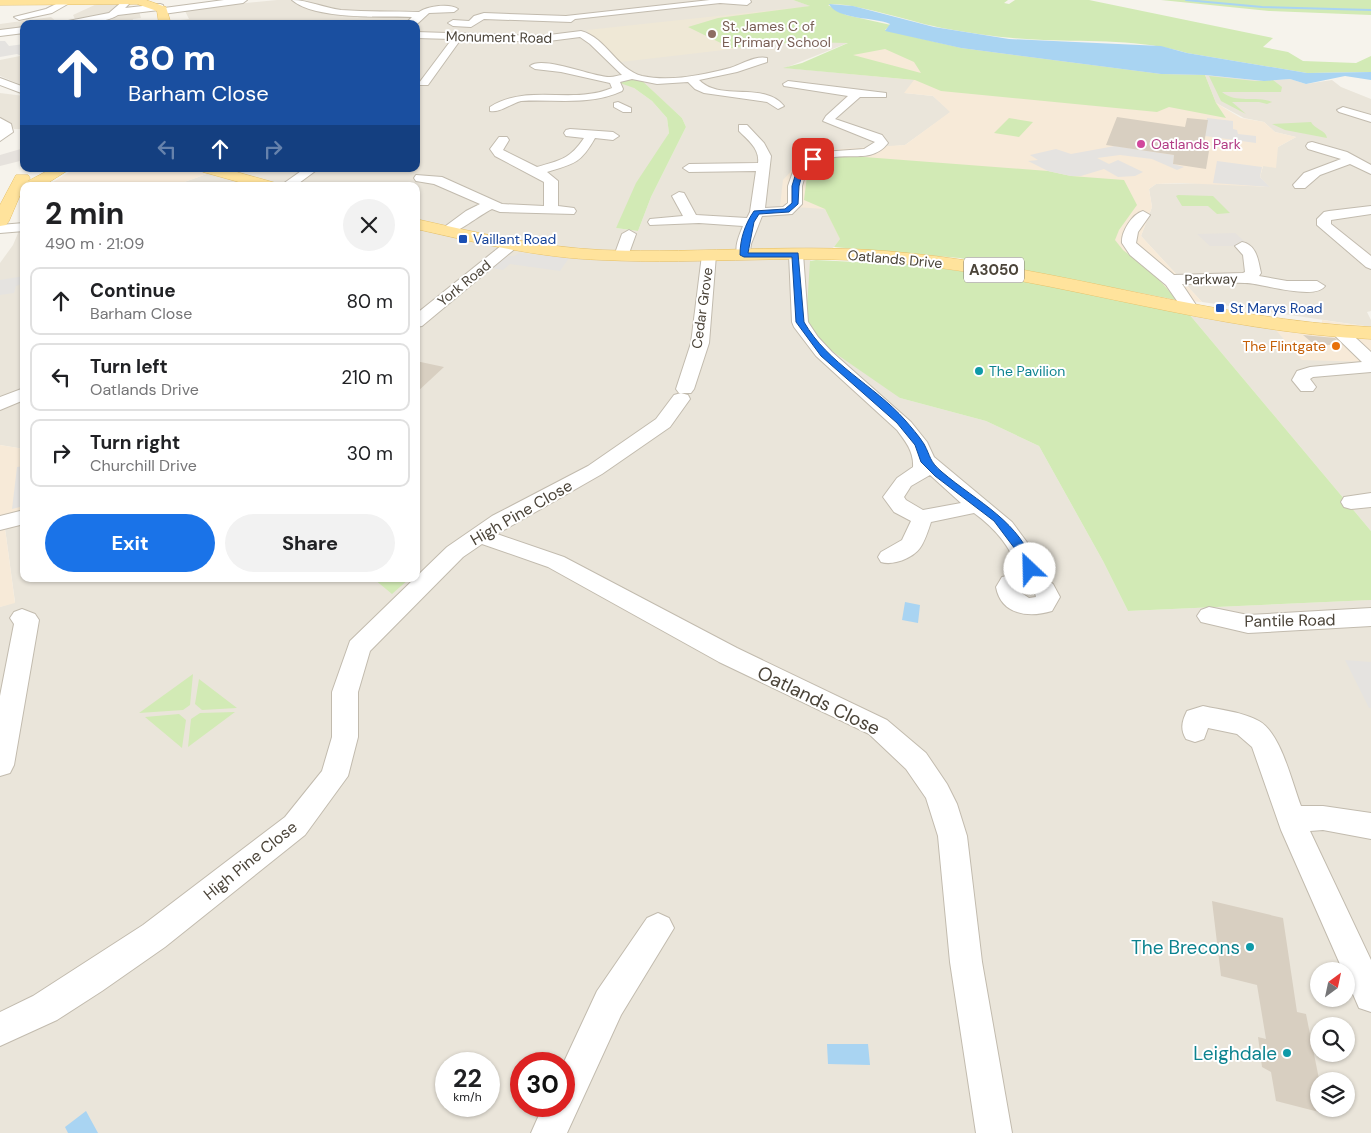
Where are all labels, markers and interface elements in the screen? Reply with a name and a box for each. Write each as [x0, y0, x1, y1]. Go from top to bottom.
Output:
place label: St. James C of E Primary School [722, 17, 831, 51]
street label: Monument Road [446, 27, 552, 47]
marker: St. James C of E Primary School [706, 28, 718, 40]
text: 80 m [128, 35, 216, 81]
icon: ahead [45, 40, 110, 105]
text: Barham Close [128, 79, 269, 108]
icon: left [153, 135, 181, 163]
icon: ahead [206, 135, 234, 163]
icon: right [259, 135, 287, 163]
place label: Oatlands Park [1151, 135, 1241, 153]
pin [792, 138, 834, 180]
marker: Oatlands Park [1135, 138, 1147, 150]
icon: arrive [799, 145, 827, 173]
text: 2 min [45, 194, 124, 233]
button: close [343, 199, 395, 251]
place label: Vaillant Road [473, 230, 556, 248]
text: 490 m · 21:09 [45, 233, 144, 254]
marker: Vaillant Road [457, 233, 469, 245]
street label: Oatlands Drive [847, 246, 943, 272]
street label: York Road [434, 256, 494, 310]
road number: A3050 [964, 258, 1024, 282]
street label: Cedar Grove [687, 266, 717, 350]
street label: Parkway [1184, 270, 1238, 288]
text: Continue [90, 278, 176, 303]
icon: ahead [47, 287, 75, 315]
text: 80 m [346, 289, 393, 314]
place label: St Marys Road [1230, 299, 1323, 317]
marker: St Marys Road [1214, 302, 1226, 314]
text: Barham Close [90, 303, 192, 324]
place label: The Flintgate [1242, 337, 1326, 355]
marker: The Flintgate [1330, 340, 1342, 352]
text: Turn left [90, 354, 168, 379]
place label: The Pavilion [989, 362, 1065, 380]
icon: left [47, 363, 75, 391]
text: 210 m [341, 365, 393, 390]
marker: The Pavilion [973, 365, 985, 377]
text: Oatlands Drive [90, 379, 199, 400]
text: Turn right [90, 430, 180, 455]
icon: right [47, 439, 75, 467]
text: 30 m [347, 441, 393, 466]
text: Churchill Drive [90, 455, 197, 476]
street label: High Pine Close [466, 475, 576, 550]
button: Exit [45, 514, 215, 572]
button: Share [225, 514, 395, 572]
position arrow [1003, 542, 1055, 594]
street label: Pantile Road [1244, 609, 1336, 632]
street label: Oatlands Close [753, 660, 884, 741]
street label: High Pine Close [199, 816, 301, 905]
place label: The Brecons [1131, 935, 1240, 960]
marker: The Brecons [1244, 941, 1256, 953]
north arrow [1310, 962, 1355, 1008]
map controls [1310, 962, 1355, 1117]
button: search [1310, 1017, 1355, 1062]
place label: Leighdale [1193, 1041, 1277, 1066]
marker: Leighdale [1281, 1047, 1293, 1059]
speed limit sign: 30 [510, 1052, 575, 1117]
text: 22 [453, 1062, 482, 1095]
button: layers [1310, 1072, 1355, 1117]
text: km/h [453, 1089, 482, 1105]

